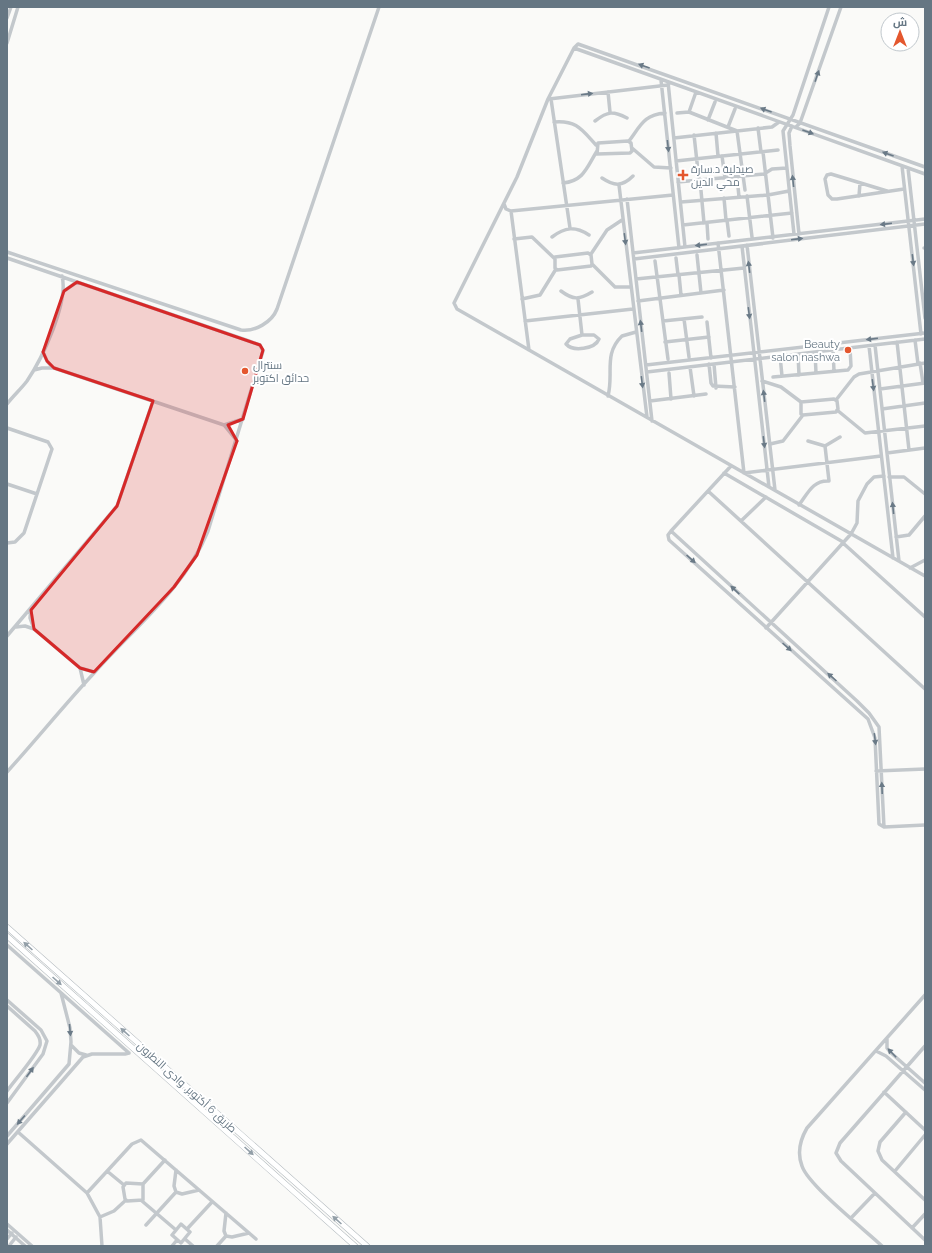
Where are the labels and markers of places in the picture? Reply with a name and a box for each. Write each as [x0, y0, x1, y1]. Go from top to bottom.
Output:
place label: صيدلية د.سارة محي الدين [691, 163, 754, 191]
marker: صيدلية د.سارة محي الدين [678, 170, 688, 180]
place label: Beauty salon nashwa [771, 338, 840, 364]
marker: Beauty salon nashwa [843, 345, 853, 355]
place label: سنترال حدائق اكتوبر [252, 359, 309, 385]
marker: سنترال حدائق اكتوبر [240, 366, 250, 376]

